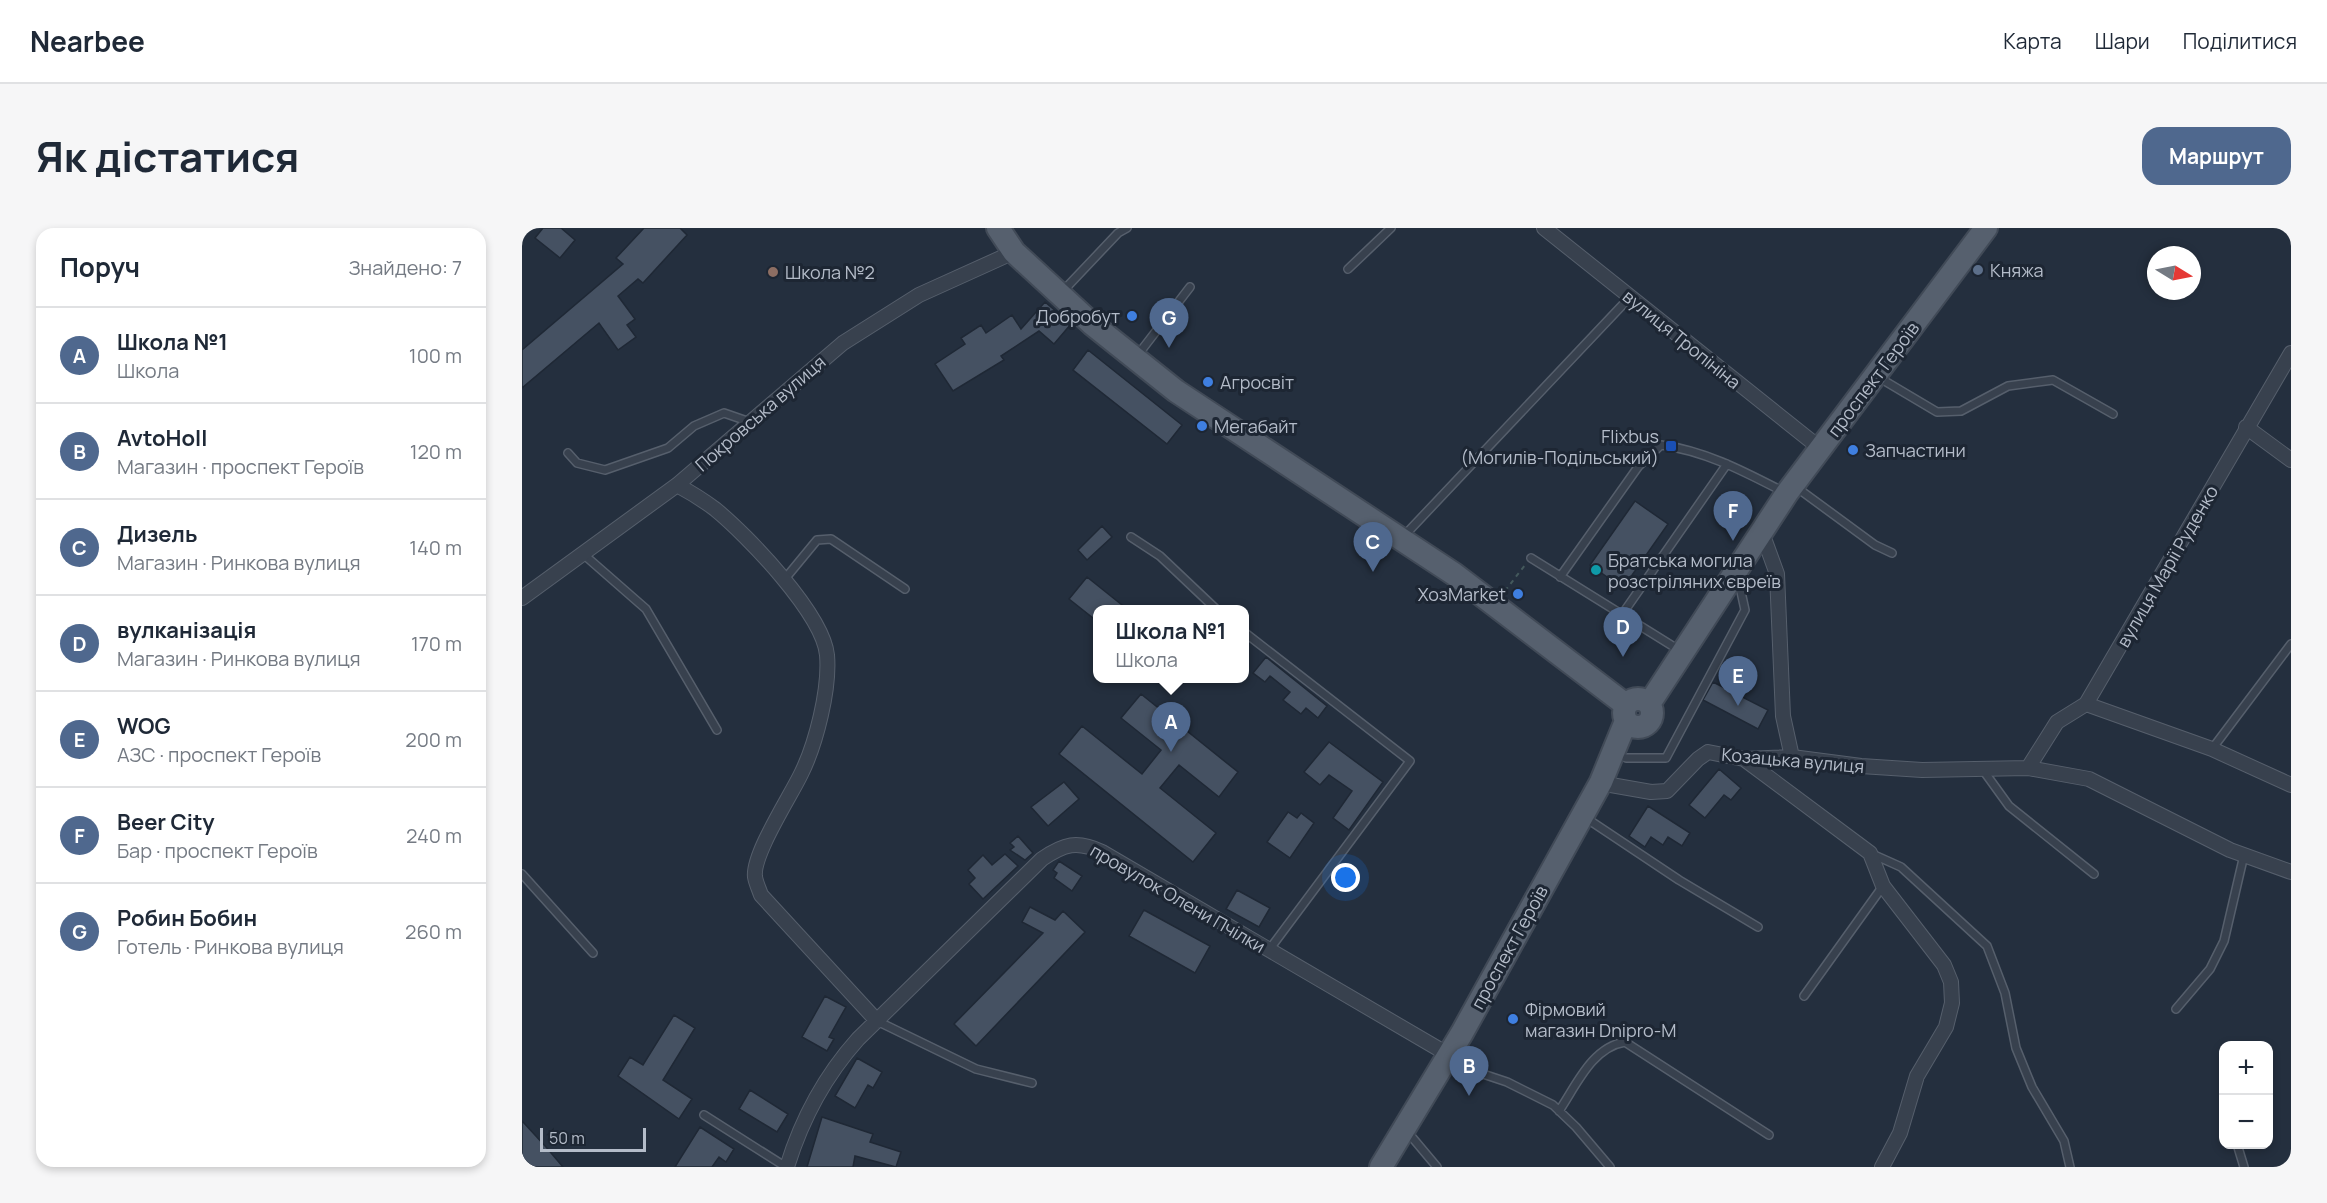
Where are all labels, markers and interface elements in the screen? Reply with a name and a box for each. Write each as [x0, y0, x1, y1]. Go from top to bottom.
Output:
text: Nearbee [30, 22, 145, 60]
text: Карта [2003, 27, 2062, 55]
text: Шари [2095, 27, 2150, 55]
text: Поділитися [2183, 27, 2297, 55]
text: Як дістатися [36, 127, 299, 185]
button: Маршрут [2142, 127, 2291, 185]
north arrow [2147, 246, 2201, 300]
text: Поруч [60, 249, 140, 285]
text: Знайдено: 7 [348, 254, 462, 281]
place label: Княжа [1990, 258, 2043, 282]
place label: Школа №2 [785, 260, 875, 284]
marker: Княжа [1971, 263, 1985, 277]
marker: Школа №2 [766, 265, 780, 279]
street label: вулиця Тропініна [1618, 284, 1746, 394]
pin: G [1150, 298, 1188, 348]
place label: Добробут [1036, 304, 1120, 328]
marker: Добробут [1125, 309, 1139, 323]
street label: проспект Героїв [1822, 316, 1924, 441]
text: Школа №1 [117, 327, 228, 357]
text: A [73, 342, 86, 369]
text: 100 m [409, 342, 462, 369]
street label: Покровська вулиця [690, 350, 830, 476]
text: Школа [117, 357, 179, 384]
place label: Агросвіт [1220, 370, 1294, 394]
marker: Агросвіт [1201, 375, 1215, 389]
place label: Мегабайт [1214, 414, 1298, 438]
marker: Мегабайт [1195, 419, 1209, 433]
text: AvtoHoll [117, 423, 207, 453]
place label: Flixbus (Могилів-Подільський) [1460, 424, 1659, 469]
text: B [73, 438, 86, 465]
text: 120 m [410, 438, 462, 465]
place label: Запчастини [1865, 438, 1966, 462]
marker: Flixbus (Могилів-Подільський) [1664, 439, 1678, 453]
marker: Запчастини [1846, 443, 1860, 457]
text: Магазин · проспект Героїв [117, 453, 364, 480]
street label: вулиця Марії Руденко [2111, 481, 2223, 651]
pin: F [1714, 492, 1752, 541]
text: Дизель [117, 519, 197, 549]
pin: C [1354, 522, 1392, 572]
text: C [72, 534, 87, 561]
text: 140 m [409, 534, 462, 561]
place label: Братська могила розстріляних євреїв [1608, 548, 1781, 593]
text: Магазин · Ринкова вулиця [117, 549, 361, 576]
marker: Братська могила розстріляних євреїв [1589, 563, 1603, 577]
place label: ХозMarket [1418, 582, 1506, 606]
marker: ХозMarket [1511, 587, 1525, 601]
popup [1093, 605, 1249, 683]
pin: D [1604, 608, 1642, 657]
text: вулканізація [117, 615, 256, 645]
text: Школа №1 [1116, 616, 1226, 646]
text: D [72, 630, 87, 657]
text: 170 m [411, 630, 462, 657]
text: Магазин · Ринкова вулиця [117, 645, 361, 672]
text: Школа [1116, 646, 1178, 673]
pin: E [1718, 656, 1758, 706]
pin: A [1152, 702, 1190, 752]
text: WOG [117, 711, 171, 741]
text: E [74, 726, 85, 753]
text: 200 m [405, 726, 462, 753]
text: АЗС · проспект Героїв [117, 741, 321, 768]
street label: Козацька вулиця [1721, 742, 1865, 778]
text: Beer City [117, 807, 214, 837]
text: F [74, 822, 85, 849]
text: 240 m [406, 822, 462, 849]
text: Бар · проспект Героїв [117, 837, 318, 864]
street label: провулок Олени Пчілки [1086, 838, 1270, 958]
your location [1331, 863, 1360, 892]
street label: проспект Героїв [1465, 881, 1553, 1013]
text: Робин Бобин [117, 903, 257, 933]
text: G [72, 918, 87, 945]
text: 260 m [405, 918, 462, 945]
text: Готель · Ринкова вулиця [117, 933, 344, 960]
place label: Фірмовий магазин Dnipro-M [1525, 997, 1676, 1042]
marker: Фірмовий магазин Dnipro-M [1506, 1012, 1520, 1026]
map controls [2219, 1041, 2273, 1149]
button: + [2219, 1041, 2273, 1095]
pin: B [1450, 1046, 1488, 1096]
button: − [2219, 1095, 2273, 1149]
scale bar [540, 1125, 646, 1152]
text: 50 m [549, 1127, 585, 1149]

